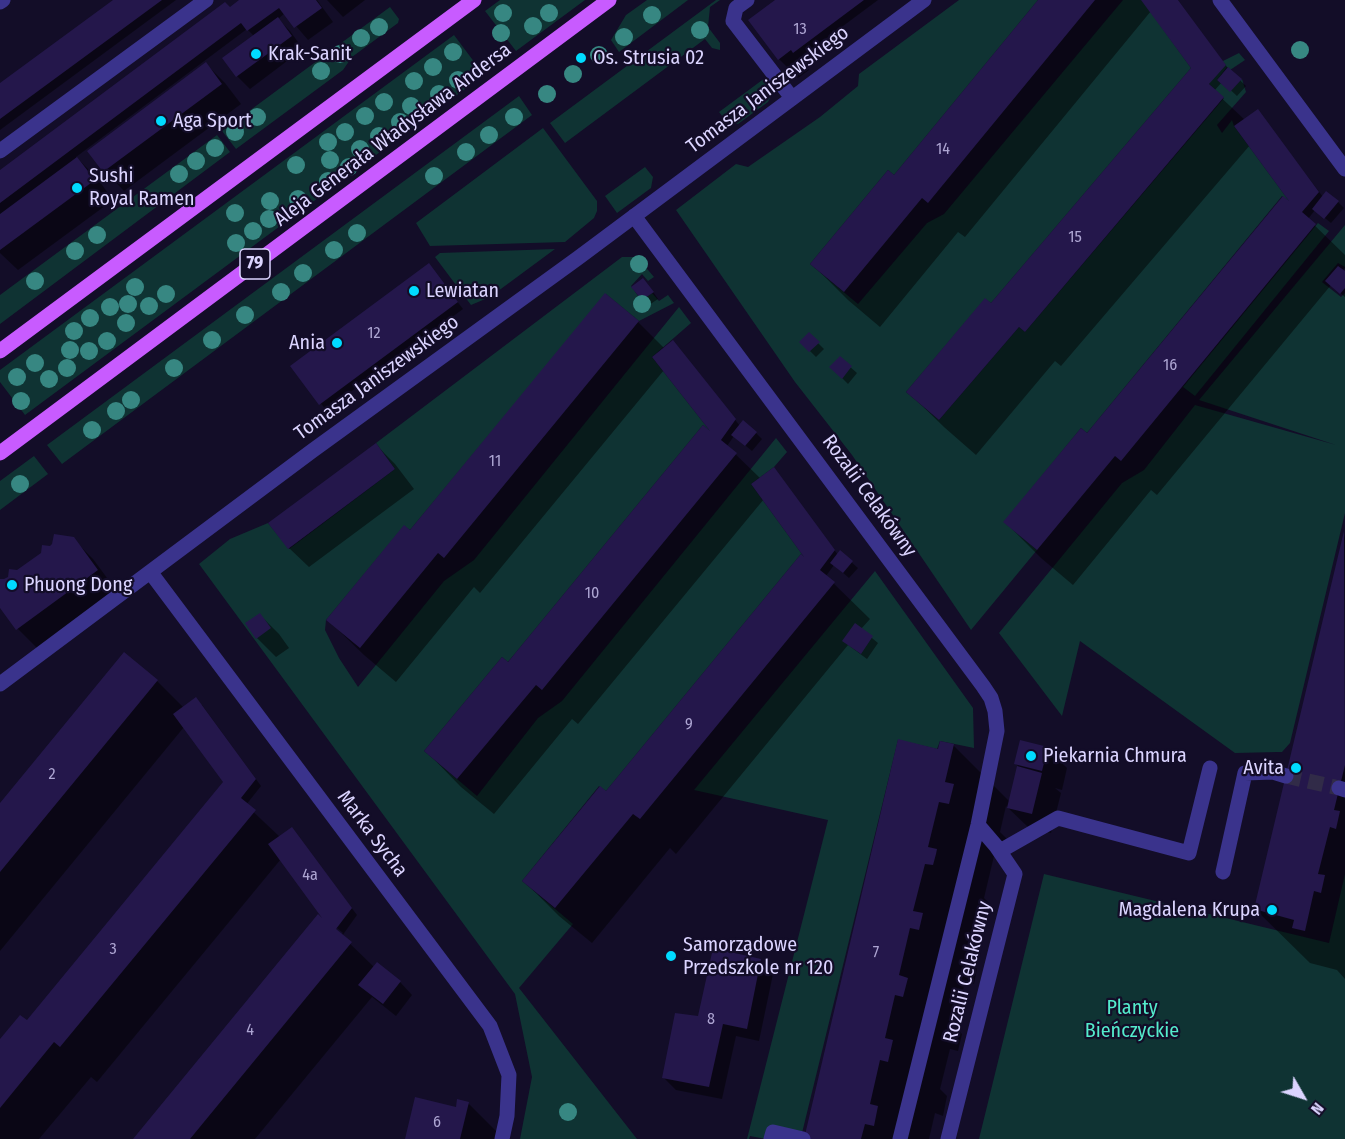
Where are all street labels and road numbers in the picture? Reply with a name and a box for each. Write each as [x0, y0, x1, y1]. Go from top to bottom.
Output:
street label: Tomasza Janiszewskiego [682, 21, 854, 159]
street label: Aleja Generała Władysława Andersa [270, 38, 516, 232]
road number: 79 [240, 249, 270, 279]
street label: Tomasza Janiszewskiego [290, 310, 464, 446]
street label: Rozalii Celakówny [817, 430, 921, 562]
street label: Marka Sycha [332, 786, 412, 882]
street label: Rozalii Celakówny [939, 899, 997, 1045]

